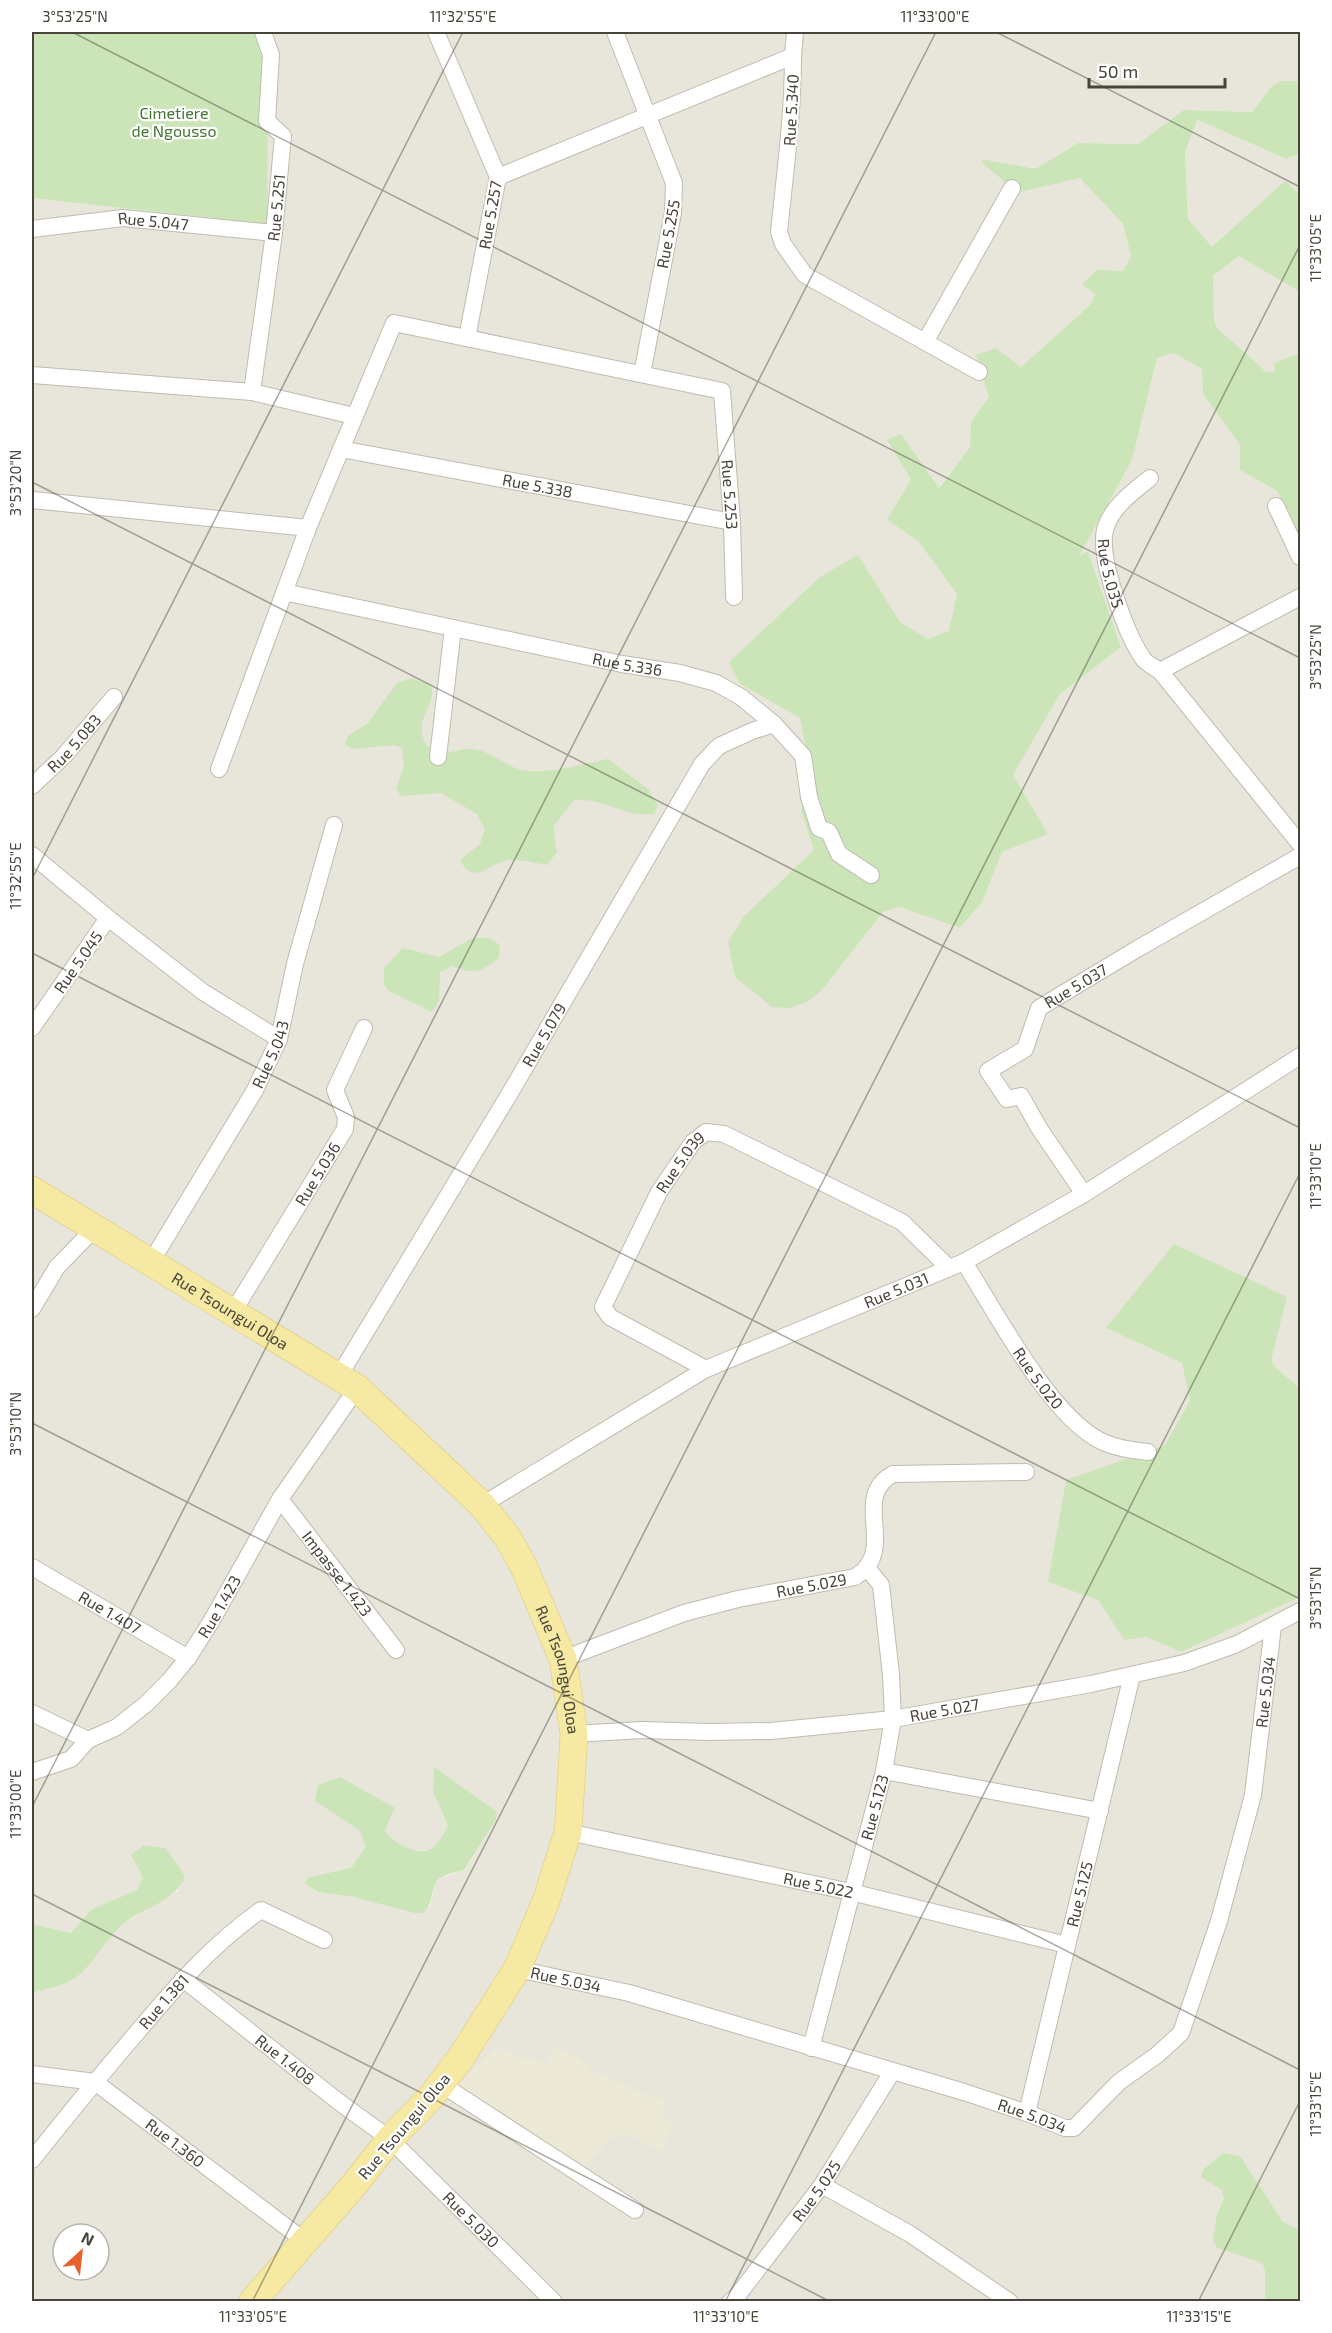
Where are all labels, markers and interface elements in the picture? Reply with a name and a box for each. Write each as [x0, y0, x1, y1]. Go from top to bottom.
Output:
text: 3°53'25"N [42, 7, 108, 25]
text: 11°32'55"E [429, 7, 497, 25]
text: 11°33'00"E [901, 7, 970, 25]
scale bar [1089, 51, 1226, 89]
text: 50 m [1098, 60, 1138, 82]
street label: Rue 5.340 [779, 74, 802, 146]
park label: Cimetiere de Ngousso [131, 103, 217, 140]
street label: Rue 5.251 [263, 173, 288, 242]
street label: Rue 5.257 [474, 179, 505, 251]
street label: Rue 5.255 [652, 198, 683, 270]
street label: Rue 5.047 [117, 208, 190, 233]
text: 11°33'05"E [1306, 214, 1324, 282]
text: 3°53'20"N [6, 450, 24, 516]
street label: Rue 5.253 [718, 459, 742, 530]
street label: Rue 5.338 [501, 469, 574, 501]
street label: Rue 5.035 [1095, 538, 1128, 610]
text: 3°53'25"N [1306, 624, 1324, 690]
street label: Rue 5.336 [591, 648, 664, 679]
street label: Rue 5.083 [43, 710, 104, 776]
text: 11°32'55"E [6, 842, 24, 910]
street label: Rue 5.045 [49, 927, 106, 996]
street label: Rue 5.037 [1041, 959, 1110, 1012]
street label: Rue 5.079 [518, 999, 569, 1070]
street label: Rue 5.043 [247, 1019, 292, 1091]
street label: Rue 5.039 [651, 1127, 708, 1196]
street label: Rue 5.036 [290, 1138, 344, 1209]
text: 11°33'10"E [1306, 1143, 1324, 1209]
street label: Rue Tsoungui Oloa [169, 1268, 292, 1353]
street label: Rue 5.031 [861, 1268, 931, 1312]
street label: Rue 5.020 [1010, 1344, 1068, 1413]
text: 3°53'10"N [6, 1392, 24, 1456]
street label: Impasse 1.423 [299, 1527, 376, 1620]
text: 3°53'15"N [1306, 1566, 1324, 1630]
street label: Rue 5.029 [775, 1569, 848, 1601]
street label: Rue 1.423 [193, 1572, 244, 1641]
street label: Rue 1.407 [75, 1586, 144, 1637]
street label: Rue Tsoungui Oloa [532, 1602, 584, 1735]
street label: Rue 5.034 [1251, 1655, 1278, 1729]
street label: Rue 5.027 [908, 1694, 981, 1725]
text: 11°33'00"E [6, 1770, 24, 1839]
street label: Rue 5.123 [856, 1772, 892, 1842]
street label: Rue 5.125 [1062, 1859, 1096, 1929]
street label: Rue 5.022 [782, 1868, 855, 1901]
street label: Rue 5.034 [529, 1962, 603, 1996]
street label: Rue 1.381 [134, 1970, 192, 2032]
street label: Rue 1.408 [252, 2030, 319, 2088]
street label: Rue Tsoungui Oloa [354, 2069, 454, 2183]
text: 11°33'15"E [1306, 2072, 1324, 2136]
street label: Rue 5.034 [996, 2094, 1070, 2137]
street label: Rue 1.360 [142, 2114, 209, 2171]
street label: Rue 5.025 [788, 2157, 844, 2225]
street label: Rue 5.030 [439, 2187, 504, 2251]
north arrow [51, 2222, 111, 2282]
text: N [79, 2227, 98, 2249]
text: 11°33'05"E [219, 2307, 287, 2325]
text: 11°33'10"E [693, 2307, 759, 2325]
text: 11°33'15"E [1167, 2307, 1231, 2325]

